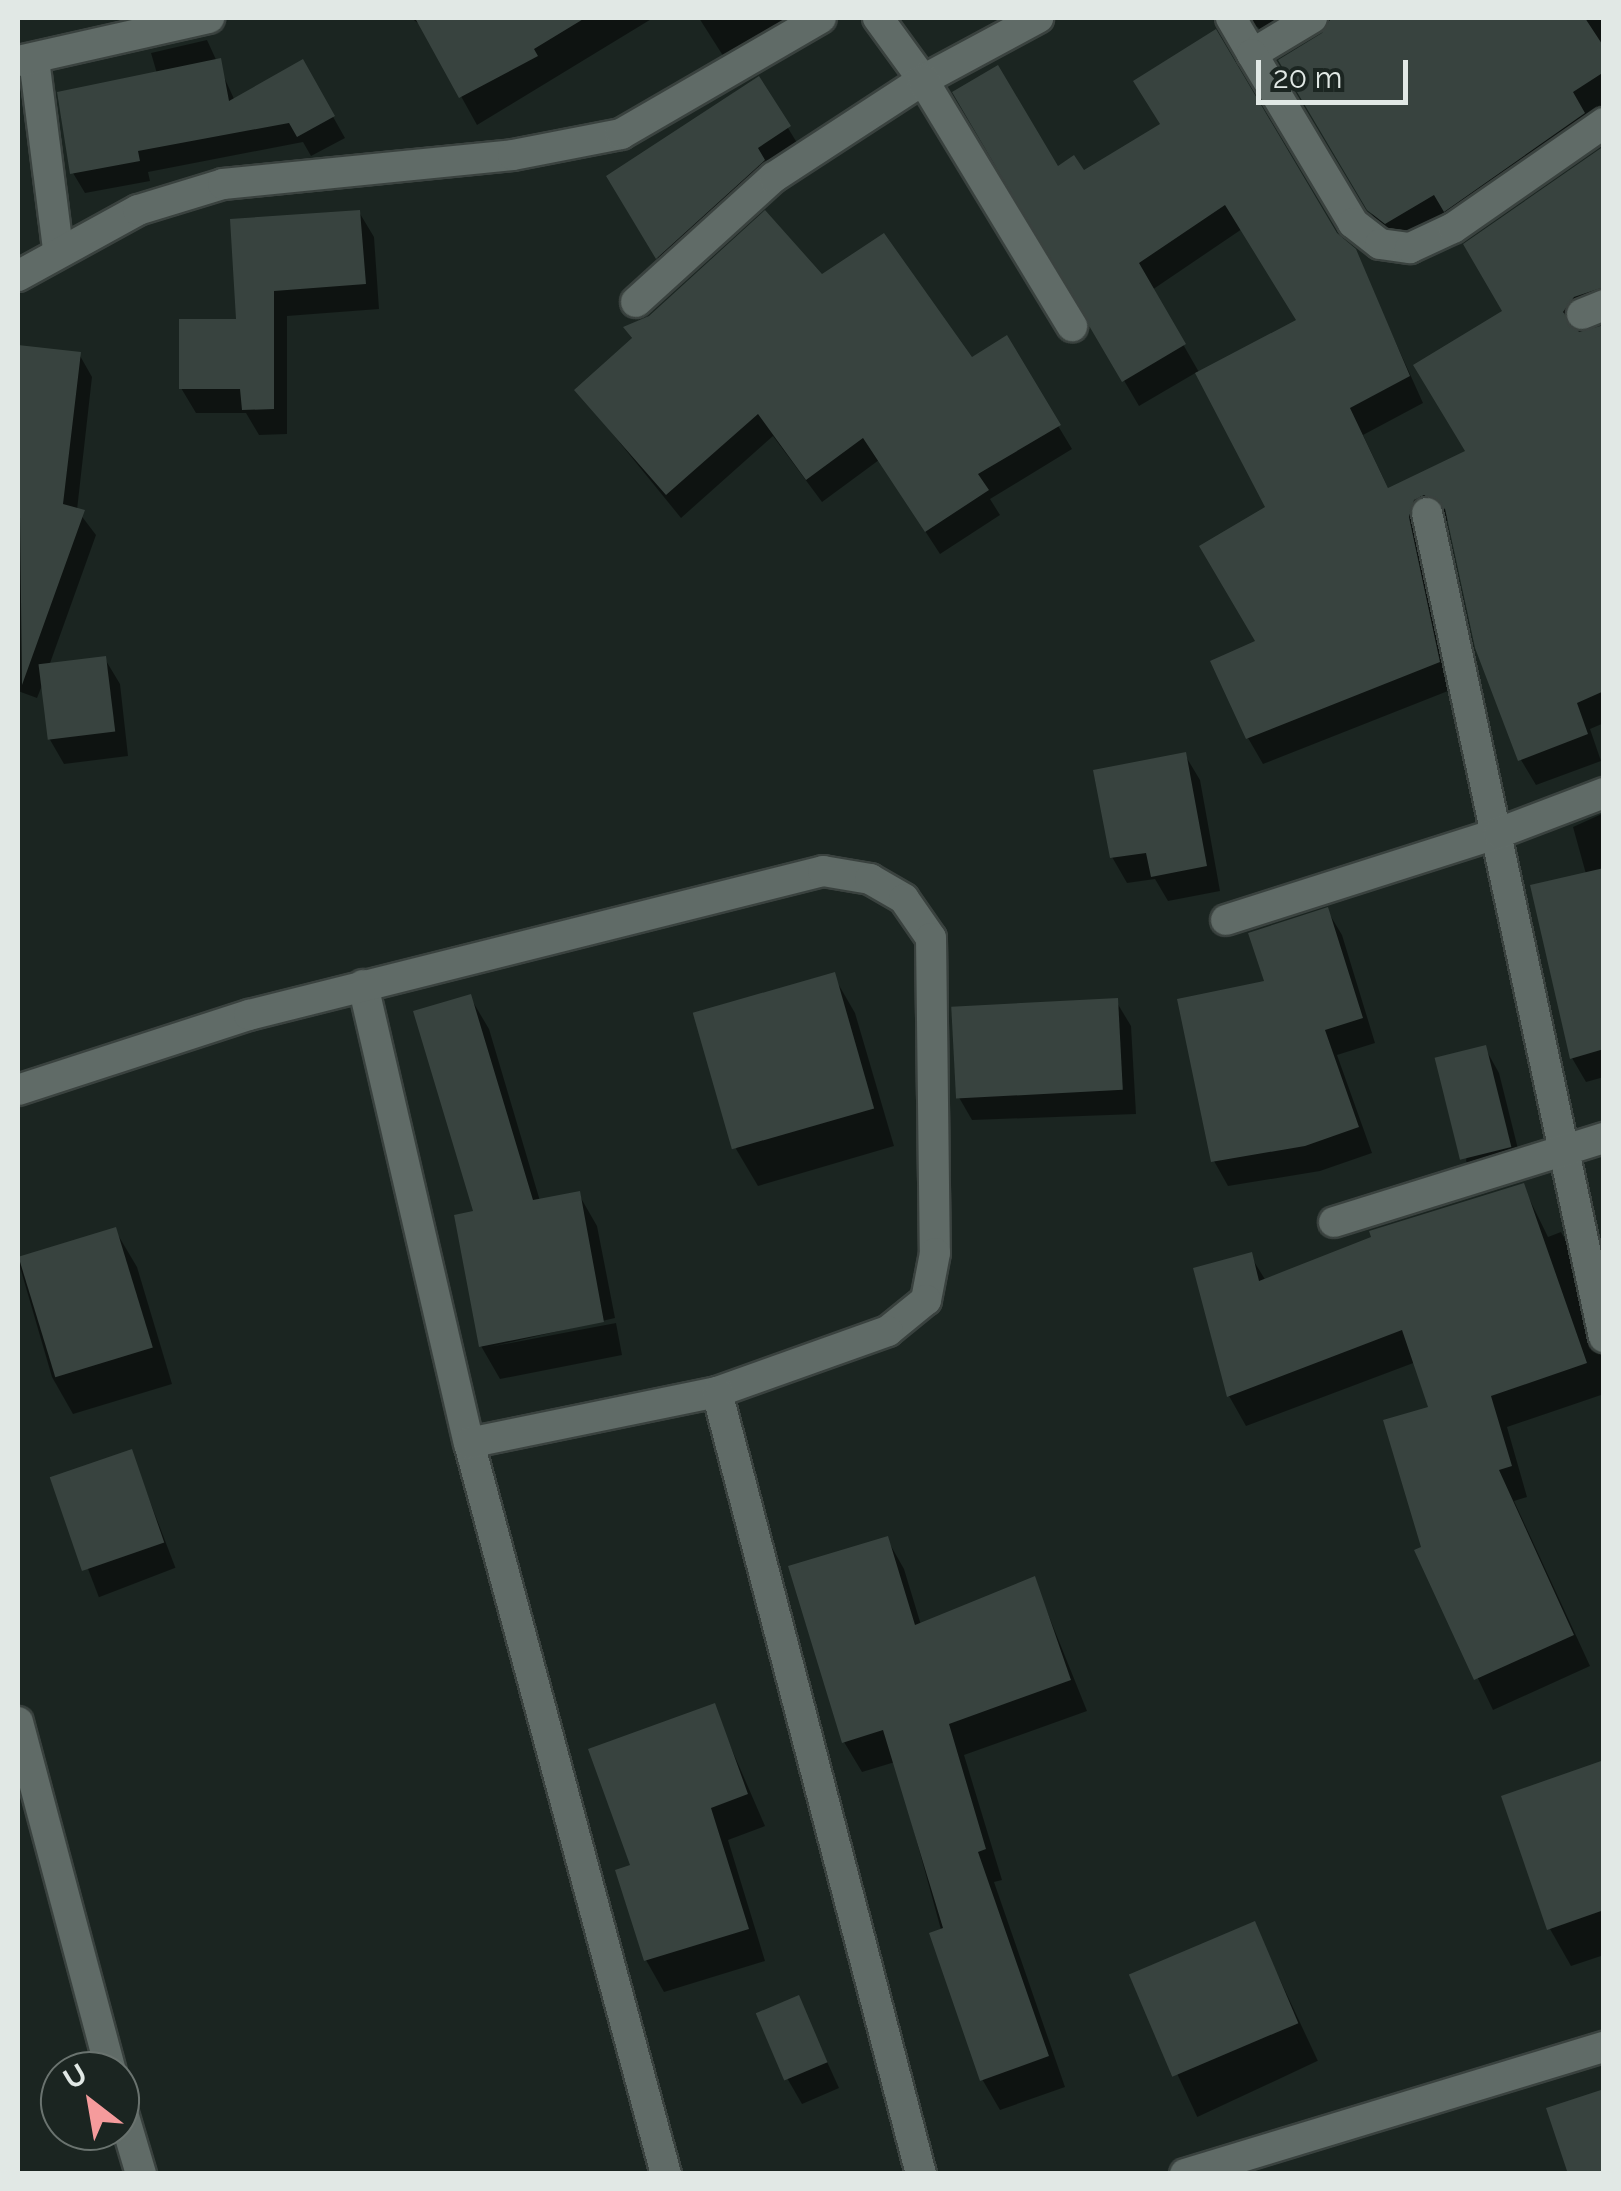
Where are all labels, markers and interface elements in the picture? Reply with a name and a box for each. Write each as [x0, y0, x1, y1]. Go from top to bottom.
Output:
scale bar [1261, 40, 1414, 102]
text: 20 m [1273, 60, 1342, 95]
north arrow [40, 2051, 140, 2151]
text: U [58, 2057, 93, 2096]

